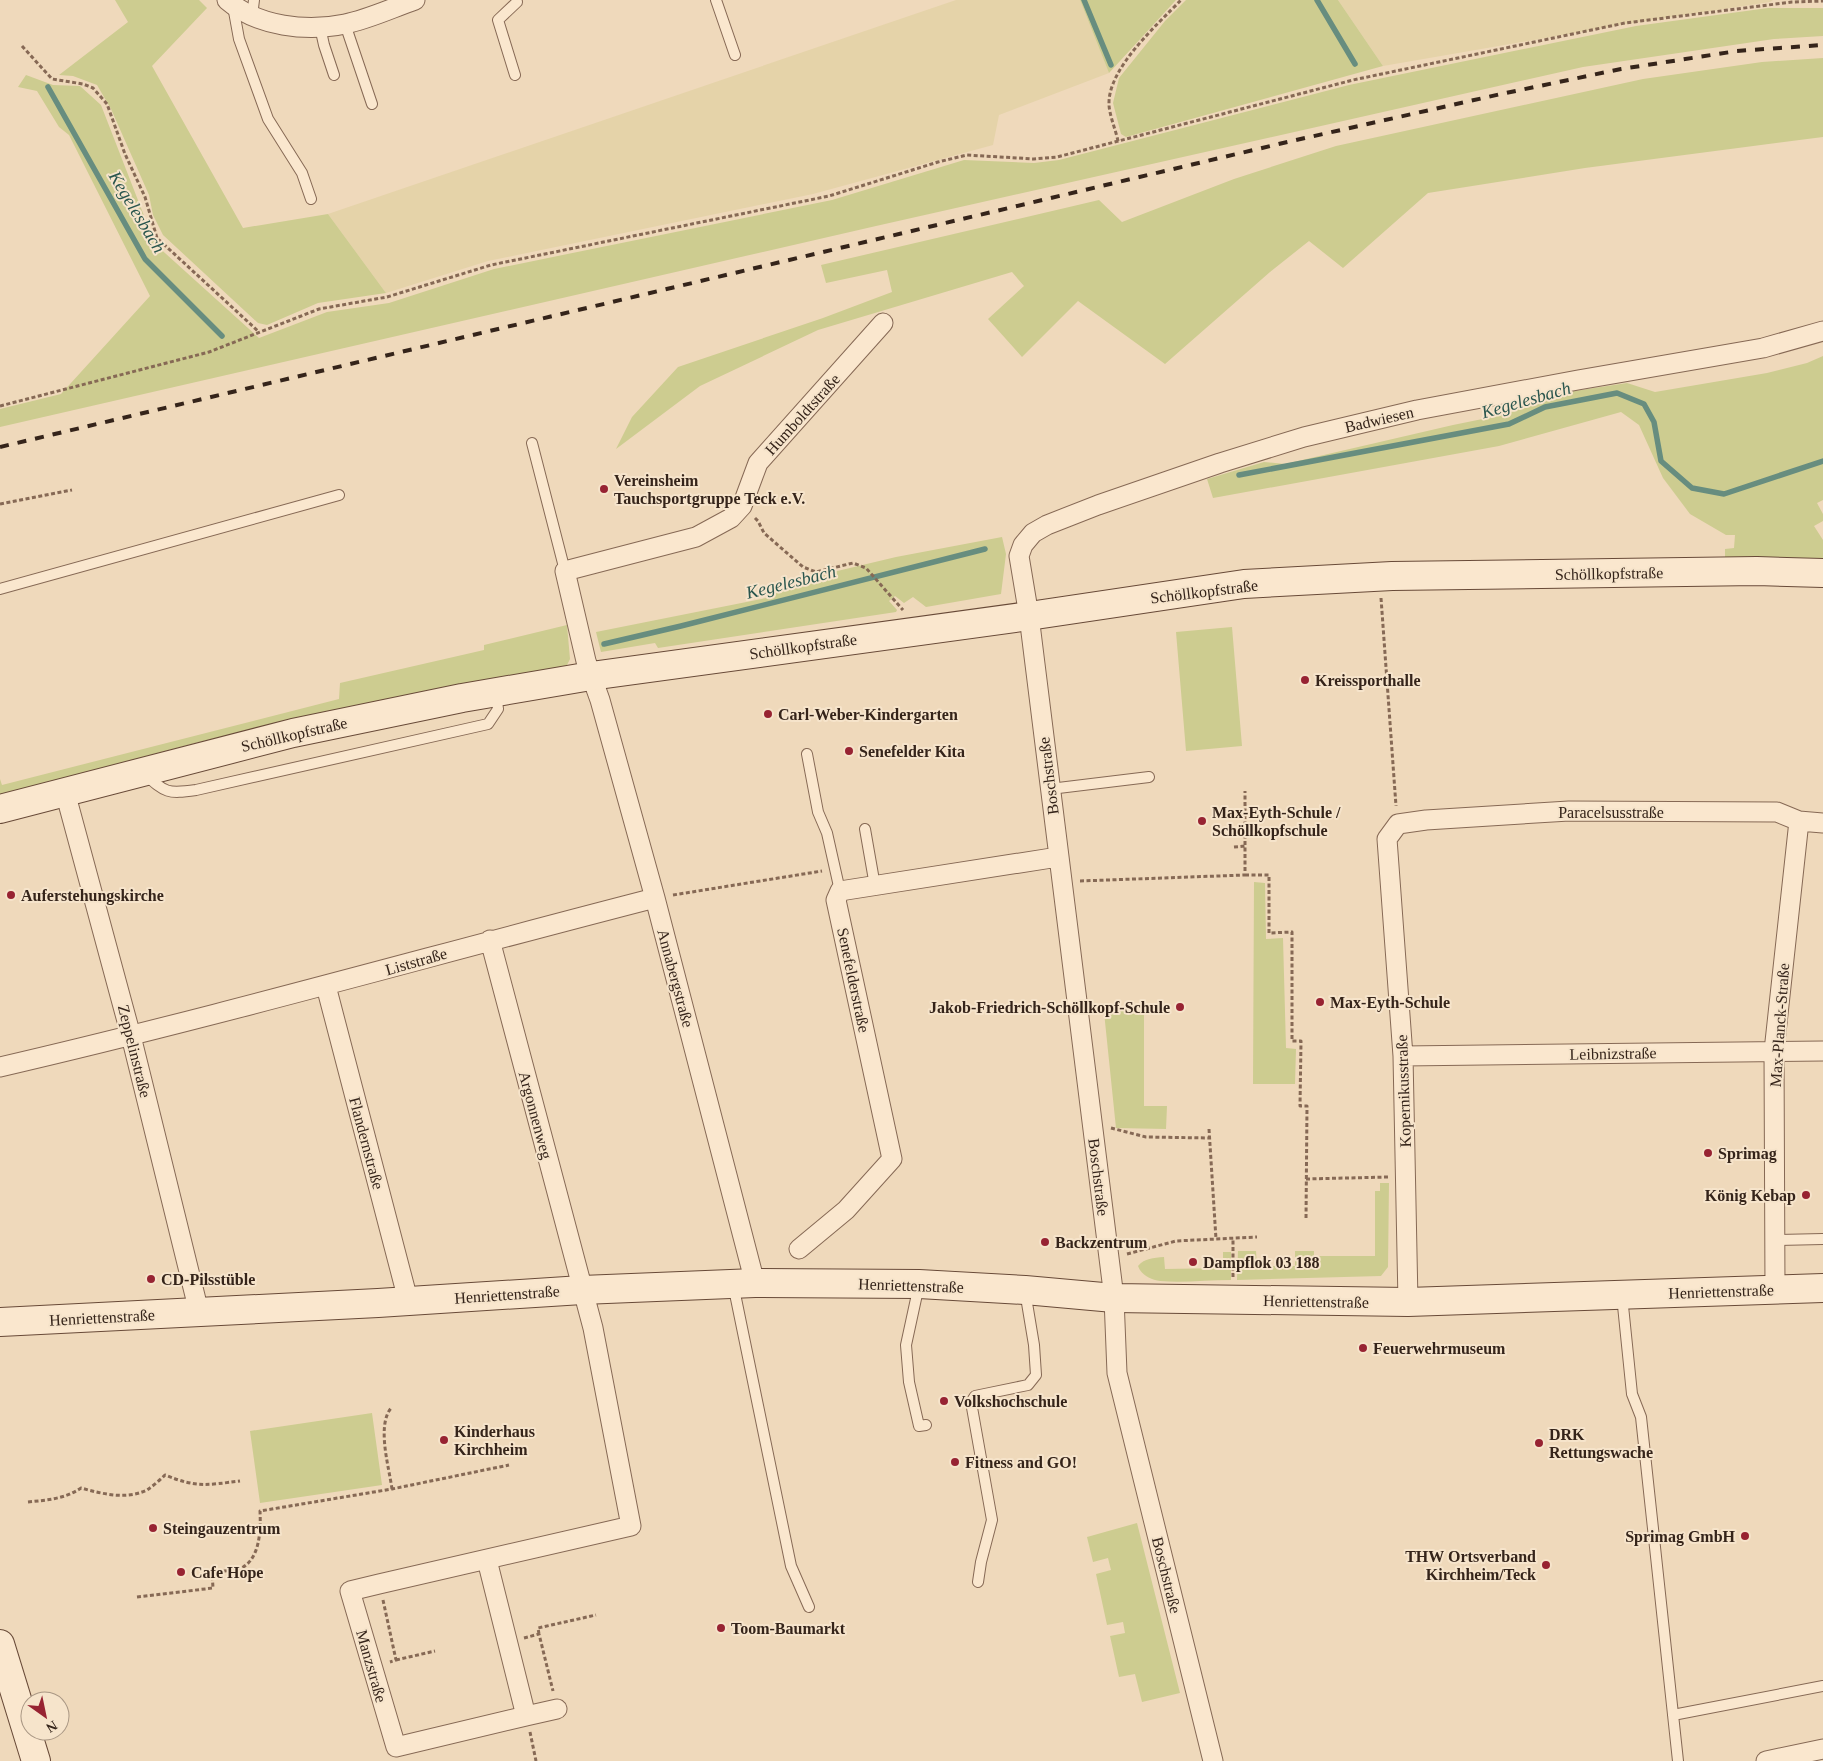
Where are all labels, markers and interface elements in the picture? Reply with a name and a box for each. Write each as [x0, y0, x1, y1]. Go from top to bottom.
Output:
water label: Kegelesbach [104, 167, 169, 257]
street label: Humboldtstraße [762, 370, 843, 458]
water label: Kegelesbach [1478, 378, 1573, 423]
street label: Badwiesen [1343, 403, 1415, 436]
place label: Vereinsheim Tauchsportgruppe Teck e.V. [614, 472, 805, 508]
marker: Vereinsheim Tauchsportgruppe Teck e.V. [598, 483, 610, 495]
water label: Kegelesbach [743, 561, 838, 603]
street label: Schöllkopfstraße [1555, 564, 1663, 584]
street label: Schöllkopfstraße [1149, 576, 1259, 608]
street label: Schöllkopfstraße [748, 631, 858, 663]
place label: Kreissporthalle [1315, 672, 1420, 690]
marker: Kreissporthalle [1299, 674, 1311, 686]
place label: Carl-Weber-Kindergarten [778, 706, 958, 724]
marker: Carl-Weber-Kindergarten [762, 708, 774, 720]
street label: Schöllkopfstraße [239, 714, 349, 756]
street label: Boschstraße [1035, 736, 1062, 816]
place label: Senefelder Kita [859, 743, 965, 760]
marker: Senefelder Kita [843, 745, 855, 757]
place label: Max-Eyth-Schule / Schöllkopfschule [1212, 804, 1341, 840]
street label: Paracelsusstraße [1558, 804, 1664, 821]
marker: Max-Eyth-Schule / Schöllkopfschule [1196, 815, 1208, 827]
place label: Auferstehungskirche [21, 887, 164, 905]
marker: Auferstehungskirche [5, 889, 17, 901]
street label: Senefelderstraße [834, 926, 873, 1034]
street label: Annabergstraße [653, 927, 697, 1029]
street label: Liststraße [383, 945, 449, 978]
street label: Max-Planck-Straße [1767, 962, 1792, 1088]
place label: Max-Eyth-Schule [1330, 994, 1450, 1012]
marker: Max-Eyth-Schule [1314, 996, 1326, 1008]
place label: Jakob-Friedrich-Schöllkopf-Schule [929, 999, 1170, 1017]
marker: Jakob-Friedrich-Schöllkopf-Schule [1174, 1001, 1186, 1013]
street label: Zeppelinstraße [114, 1003, 154, 1100]
street label: Kopernikusstraße [1393, 1034, 1415, 1148]
street label: Leibnizstraße [1569, 1044, 1657, 1063]
street label: Argonnenweg [515, 1069, 555, 1161]
street label: Flandernstraße [346, 1095, 387, 1191]
street label: Boschstraße [1085, 1137, 1112, 1217]
place label: Sprimag [1718, 1145, 1777, 1163]
marker: Sprimag [1702, 1147, 1714, 1159]
place label: König Kebap [1705, 1187, 1796, 1205]
marker: König Kebap [1800, 1189, 1812, 1201]
place label: Backzentrum [1055, 1234, 1148, 1251]
marker: Backzentrum [1039, 1236, 1051, 1248]
place label: Dampflok 03 188 [1203, 1254, 1319, 1272]
marker: Dampflok 03 188 [1187, 1256, 1199, 1268]
place label: CD-Pilsstüble [161, 1271, 255, 1288]
marker: CD-Pilsstüble [145, 1273, 157, 1285]
street label: Henriettenstraße [858, 1275, 964, 1296]
street label: Henriettenstraße [1668, 1281, 1774, 1302]
street label: Henriettenstraße [454, 1282, 560, 1307]
street label: Henriettenstraße [1263, 1292, 1369, 1311]
street label: Henriettenstraße [49, 1306, 155, 1329]
place label: Feuerwehrmuseum [1373, 1340, 1506, 1357]
marker: Feuerwehrmuseum [1357, 1342, 1369, 1354]
place label: Volkshochschule [954, 1393, 1067, 1410]
marker: Volkshochschule [938, 1395, 950, 1407]
place label: Kinderhaus Kirchheim [454, 1423, 535, 1458]
place label: DRK Rettungswache [1549, 1426, 1653, 1462]
marker: Kinderhaus Kirchheim [438, 1434, 450, 1446]
marker: DRK Rettungswache [1533, 1437, 1545, 1449]
place label: Fitness and GO! [965, 1454, 1077, 1471]
marker: Fitness and GO! [949, 1456, 961, 1468]
place label: Steingauzentrum [163, 1520, 281, 1538]
marker: Steingauzentrum [147, 1522, 159, 1534]
place label: Sprimag GmbH [1625, 1528, 1736, 1546]
marker: Sprimag GmbH [1739, 1530, 1751, 1542]
street label: Boschstraße [1149, 1535, 1184, 1615]
place label: THW Ortsverband Kirchheim/Teck [1405, 1548, 1536, 1583]
marker: THW Ortsverband Kirchheim/Teck [1540, 1559, 1552, 1571]
place label: Cafe Hope [191, 1564, 263, 1582]
marker: Cafe Hope [175, 1566, 187, 1578]
place label: Toom-Baumarkt [731, 1620, 846, 1637]
marker: Toom-Baumarkt [715, 1622, 727, 1634]
street label: Manzstraße [353, 1628, 390, 1704]
north arrow [20, 1691, 70, 1741]
text: N [43, 1717, 60, 1736]

